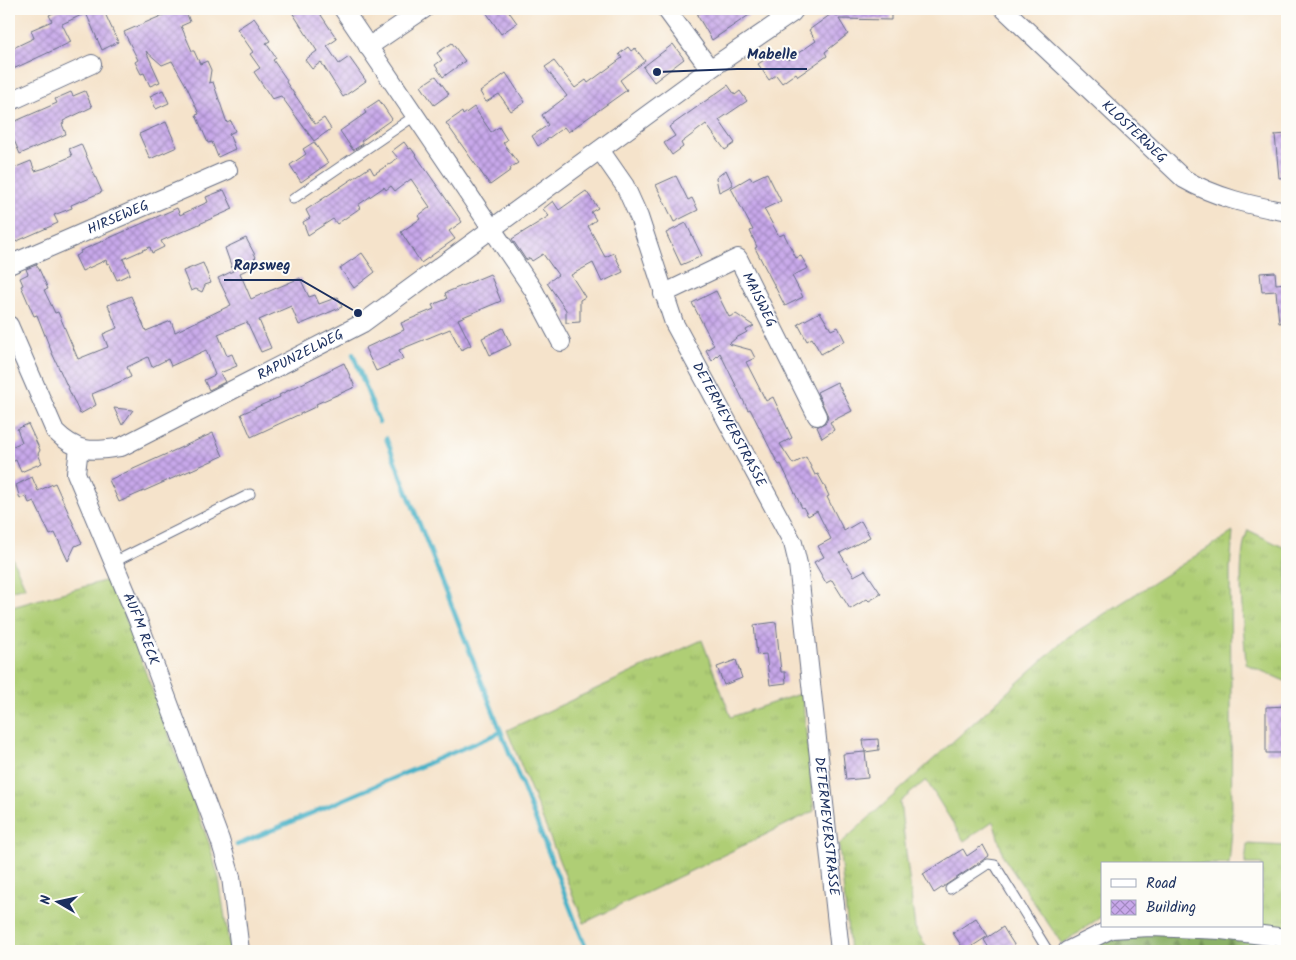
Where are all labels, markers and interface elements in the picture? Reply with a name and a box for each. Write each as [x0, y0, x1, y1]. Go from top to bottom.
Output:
callout: Mabelle [737, 39, 807, 69]
text: Mabelle [747, 43, 798, 67]
street label: KLOSTERWEG [1096, 95, 1172, 169]
street label: HIRSEWEG [84, 195, 152, 241]
callout: Rapsweg [224, 250, 301, 280]
text: Rapsweg [234, 254, 290, 278]
street label: MAISWEG [736, 269, 782, 331]
street label: RAPUNZELWEG [253, 324, 348, 386]
street label: DETERMEYERSTRASSE [686, 358, 772, 492]
street label: AUF'M RECK [117, 589, 165, 669]
street label: DETERMEYERSTRASSE [808, 756, 845, 898]
legend [1101, 862, 1264, 928]
text: Road [1146, 872, 1177, 896]
north arrow [32, 878, 82, 928]
text: N [35, 894, 58, 906]
text: Building [1146, 896, 1196, 920]

